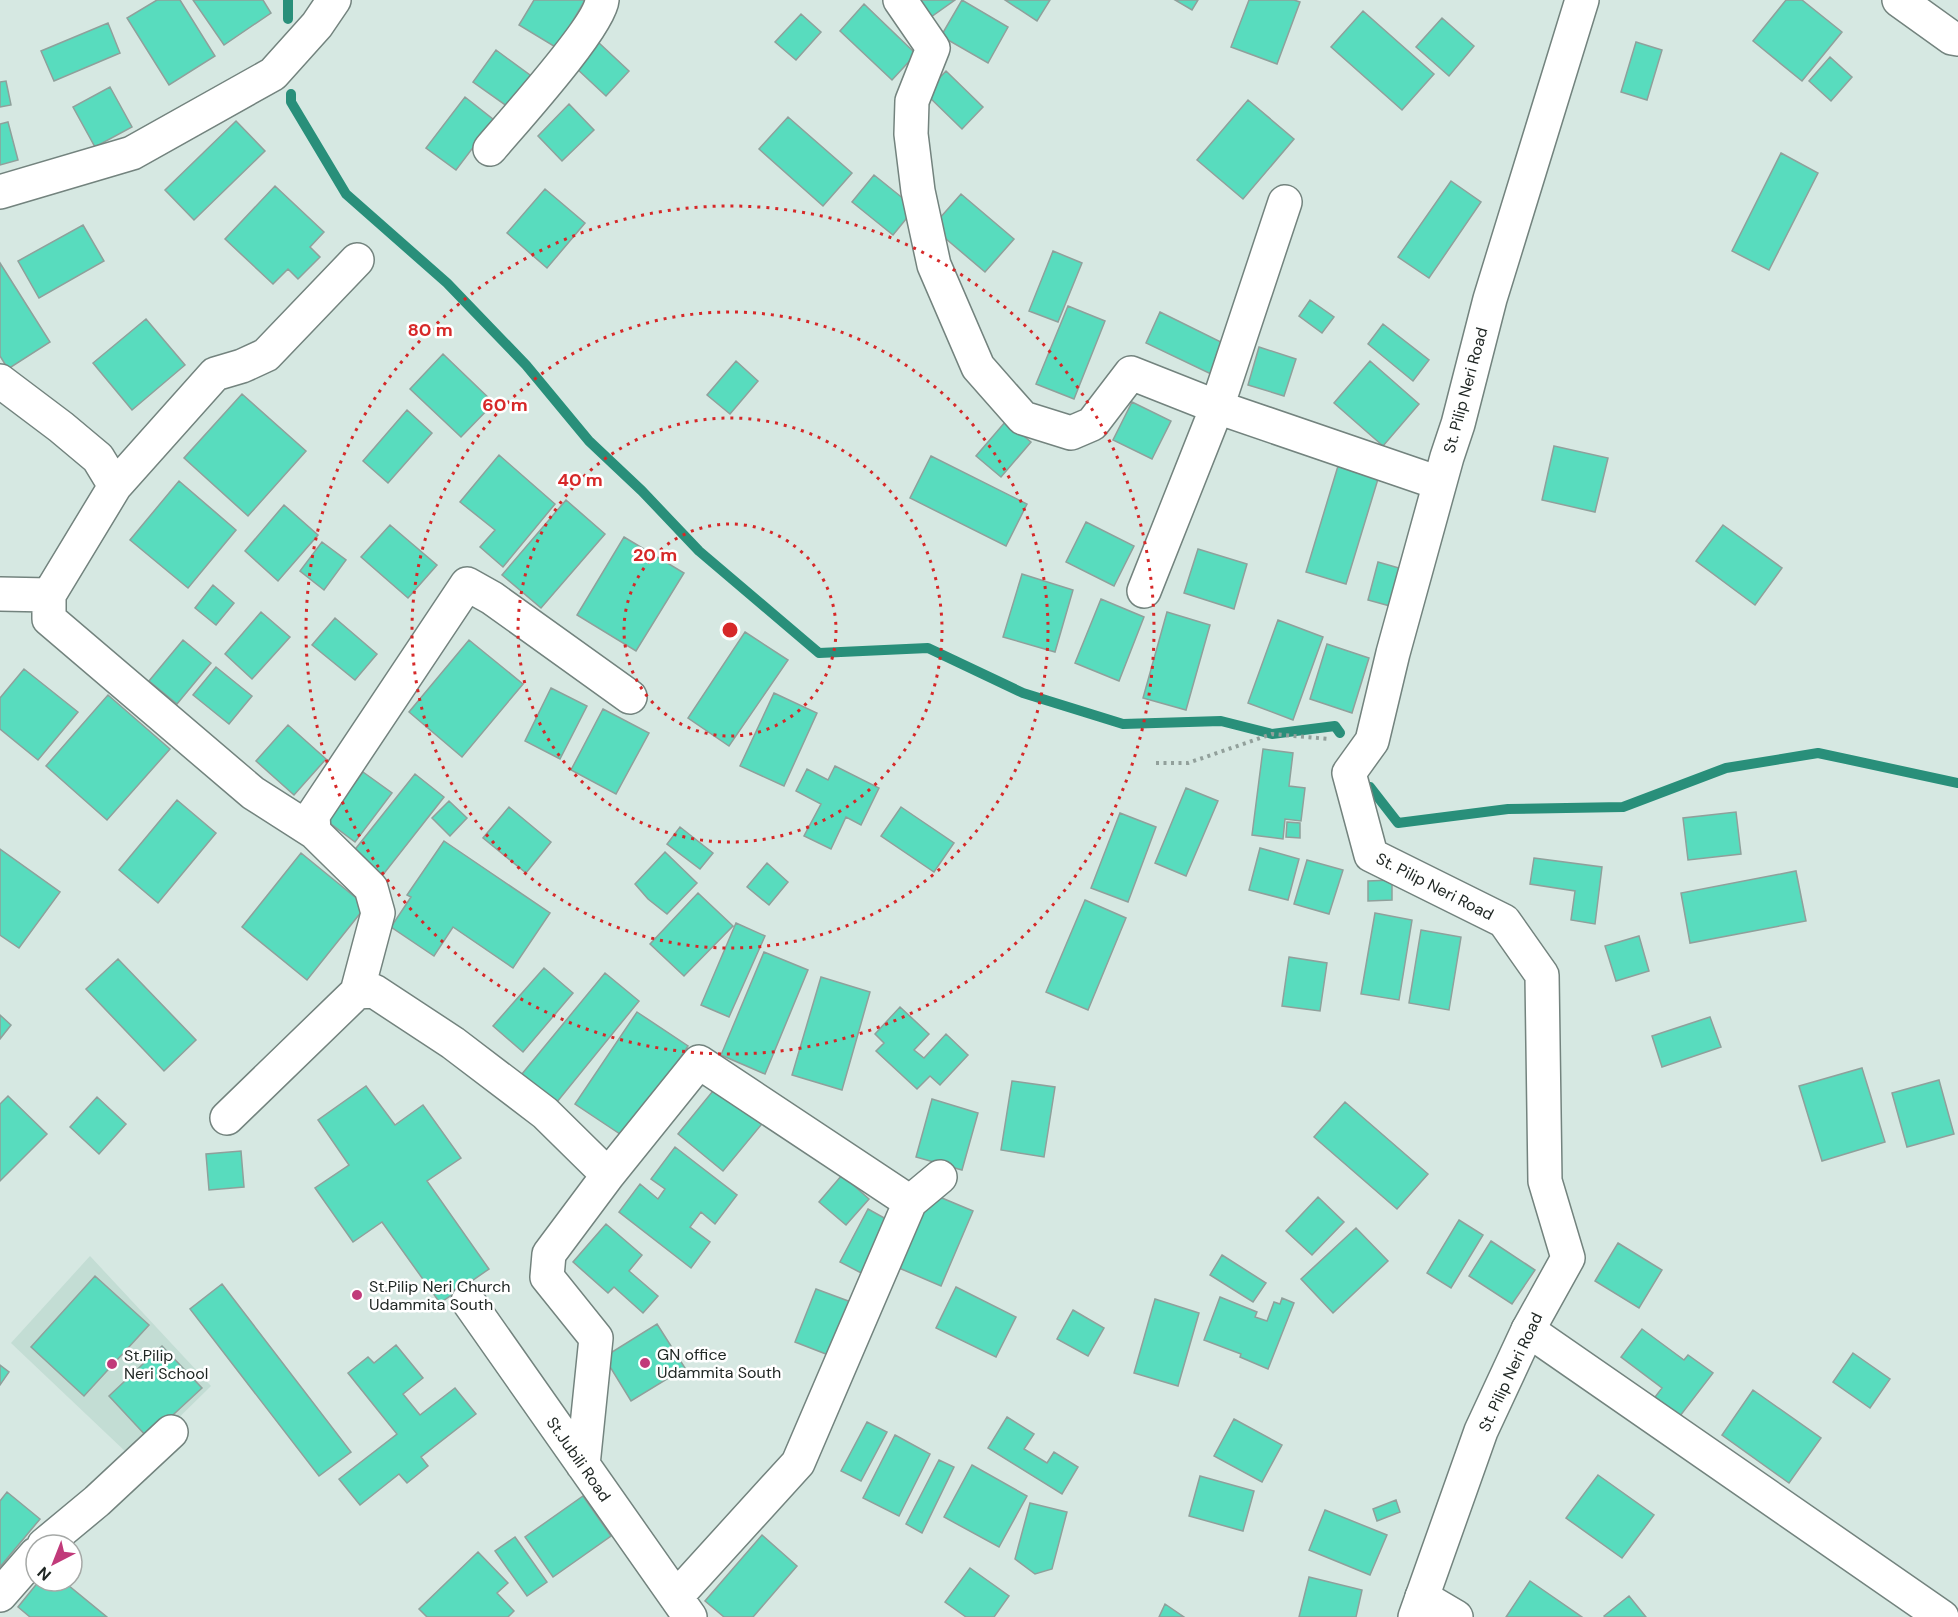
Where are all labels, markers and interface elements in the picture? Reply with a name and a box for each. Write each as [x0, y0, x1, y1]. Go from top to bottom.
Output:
text: 80 m [407, 318, 453, 342]
street label: St. Pilip Neri Road [1439, 325, 1492, 455]
text: 60 m [482, 393, 528, 417]
text: 40 m [557, 468, 603, 492]
text: 20 m [633, 543, 677, 567]
centre of rings [720, 620, 740, 640]
street label: St. Pilip Neri Road [1372, 848, 1497, 925]
place label: St.Pilip Neri Church Udammita South [369, 1276, 511, 1315]
marker: St.Pilip Neri Church Udammita South [350, 1288, 364, 1302]
street label: St. Pilip Neri Road [1474, 1309, 1547, 1435]
place label: GN office Udammita South [657, 1344, 781, 1383]
place label: St.Pilip Neri School [124, 1345, 208, 1384]
marker: GN office Udammita South [638, 1356, 652, 1370]
marker: St.Pilip Neri School [105, 1357, 119, 1371]
street label: St.Jubili Road [542, 1413, 615, 1506]
north arrow [24, 1533, 84, 1593]
text: N [33, 1562, 56, 1585]

